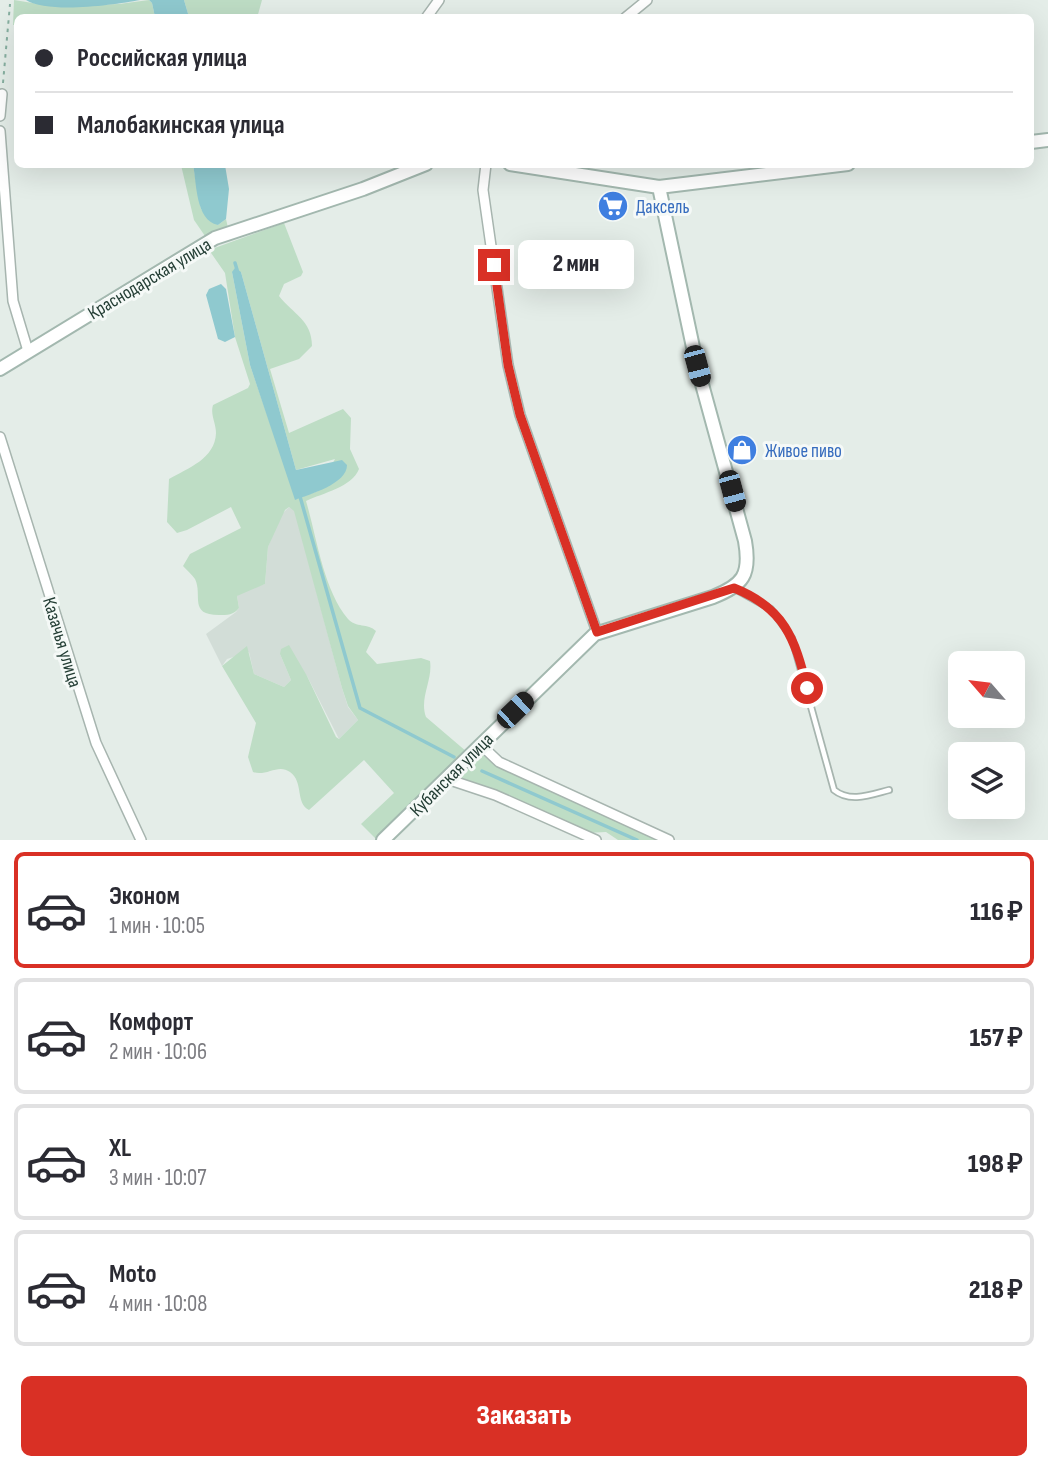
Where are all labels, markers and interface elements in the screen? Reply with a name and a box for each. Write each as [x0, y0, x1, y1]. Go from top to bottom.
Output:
text: Российская улица [77, 43, 247, 74]
text: Малобакинская улица [77, 110, 285, 141]
supermarket icon: Даксель [596, 189, 630, 223]
place label: Даксель [636, 196, 690, 219]
street label: Краснодарская улица [84, 233, 216, 325]
callout: 2 мин [518, 240, 634, 290]
route end [478, 249, 510, 281]
text: 2 мин [553, 250, 599, 278]
car [682, 343, 713, 389]
shop icon: Живое пиво [725, 433, 759, 467]
place label: Живое пиво [765, 440, 842, 463]
car [717, 468, 748, 514]
street label: Казачья улица [37, 595, 86, 690]
north arrow [948, 651, 1026, 728]
map controls [948, 651, 1025, 819]
route start [791, 672, 823, 704]
car [493, 688, 538, 732]
street label: Кубанская улица [405, 728, 499, 822]
button: layers [948, 742, 1025, 819]
icon: car [25, 879, 88, 942]
text: Эконом [109, 881, 180, 912]
text: 116 ₽ [970, 897, 1023, 928]
text: 1 мин · 10:05 [109, 912, 205, 940]
icon: car [25, 1005, 88, 1068]
text: Комфорт [109, 1007, 193, 1038]
text: 157 ₽ [970, 1023, 1023, 1054]
text: 2 мин · 10:06 [109, 1038, 207, 1066]
icon: car [25, 1131, 88, 1194]
text: XL [109, 1133, 131, 1164]
text: 198 ₽ [968, 1149, 1023, 1180]
text: 3 мин · 10:07 [109, 1164, 206, 1192]
icon: car [25, 1257, 88, 1320]
text: Moto [109, 1259, 157, 1290]
text: 218 ₽ [969, 1275, 1023, 1306]
text: 4 мин · 10:08 [109, 1290, 207, 1318]
button: Заказать [21, 1376, 1027, 1456]

